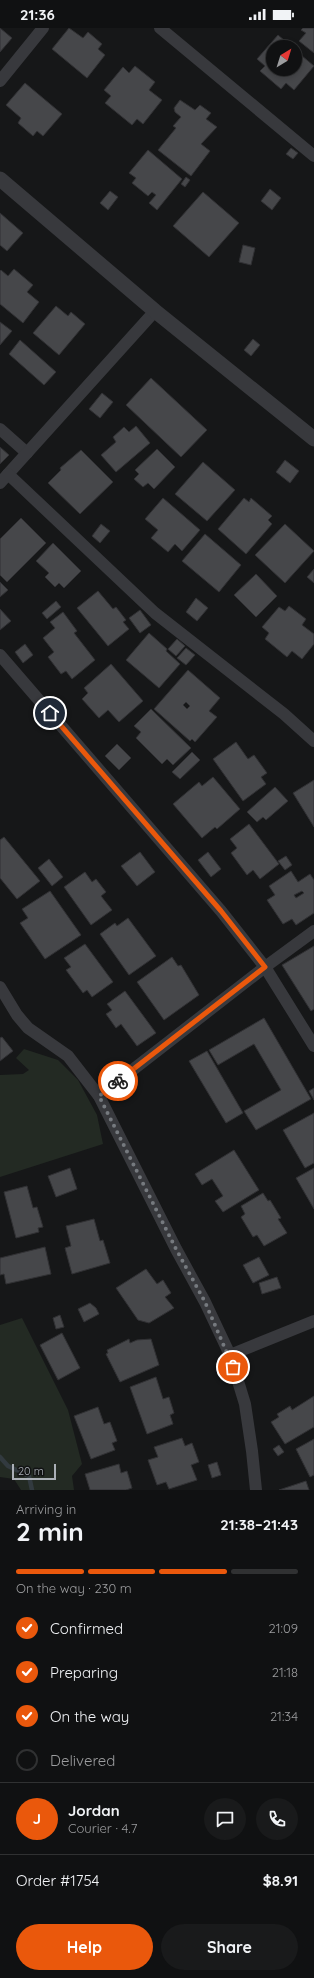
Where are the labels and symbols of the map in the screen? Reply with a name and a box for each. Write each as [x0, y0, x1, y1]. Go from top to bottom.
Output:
north arrow [266, 40, 302, 76]
pin [33, 696, 67, 730]
courier [98, 1061, 138, 1101]
pin [216, 1350, 250, 1384]
scale bar [12, 1462, 56, 1481]

